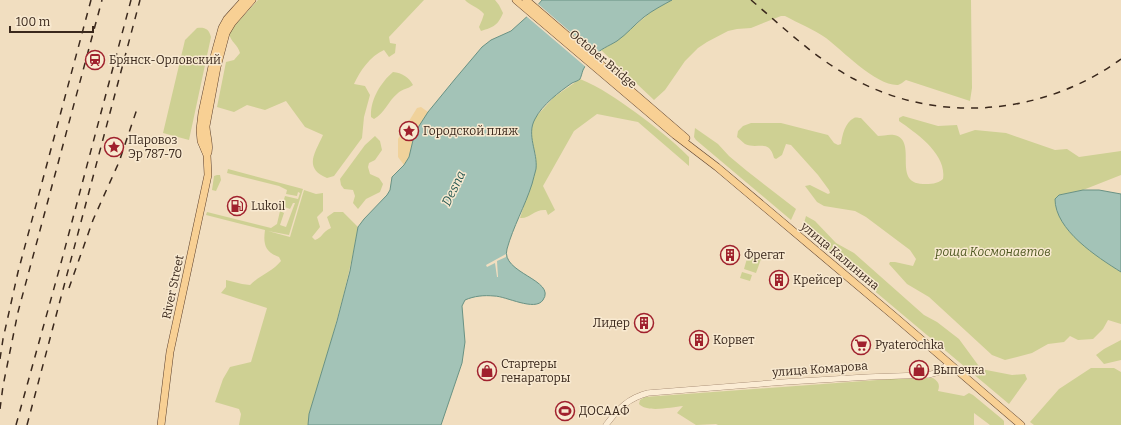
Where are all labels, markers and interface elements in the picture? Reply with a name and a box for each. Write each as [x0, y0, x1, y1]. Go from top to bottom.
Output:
scale bar [10, 8, 93, 34]
text: 100 m [16, 15, 51, 29]
street label: October Bridge [566, 27, 640, 91]
station icon: Брянск-Орловский [84, 49, 106, 71]
place label: Брянск-Орловский [109, 53, 221, 67]
place icon: Городской пляж [398, 120, 420, 142]
place label: Городской пляж [423, 124, 518, 138]
place label: Паровоз Эр 787-70 [128, 133, 182, 161]
place icon: Паровоз Эр 787-70 [103, 136, 125, 158]
water label: Desna [439, 168, 468, 208]
fuel station icon: Lukoil [226, 195, 248, 217]
place label: Lukoil [251, 199, 286, 213]
street label: улица Калинина [797, 219, 882, 293]
building icon: Фрегат [719, 244, 741, 266]
park label: роща Космонавтов [934, 245, 1051, 259]
place label: Фрегат [744, 248, 785, 262]
street label: River Street [159, 253, 187, 320]
building icon: Крейсер [768, 269, 790, 291]
place label: Крейсер [793, 273, 843, 287]
building icon: Лидер [633, 312, 655, 334]
place label: Лидер [593, 316, 630, 330]
building icon: Корвет [688, 329, 710, 351]
place label: Корвет [713, 333, 755, 347]
supermarket icon: Pyaterochka [850, 334, 872, 356]
place label: Pyaterochka [875, 338, 944, 352]
place label: Стартеры генараторы [501, 357, 571, 385]
street label: улица Комарова [771, 359, 869, 379]
shop icon: Выпечка [908, 359, 930, 381]
shop icon: Стартеры генараторы [476, 360, 498, 382]
place label: Выпечка [933, 363, 985, 377]
sports icon: ДОСААФ [554, 400, 576, 422]
place label: ДОСААФ [579, 404, 630, 418]

